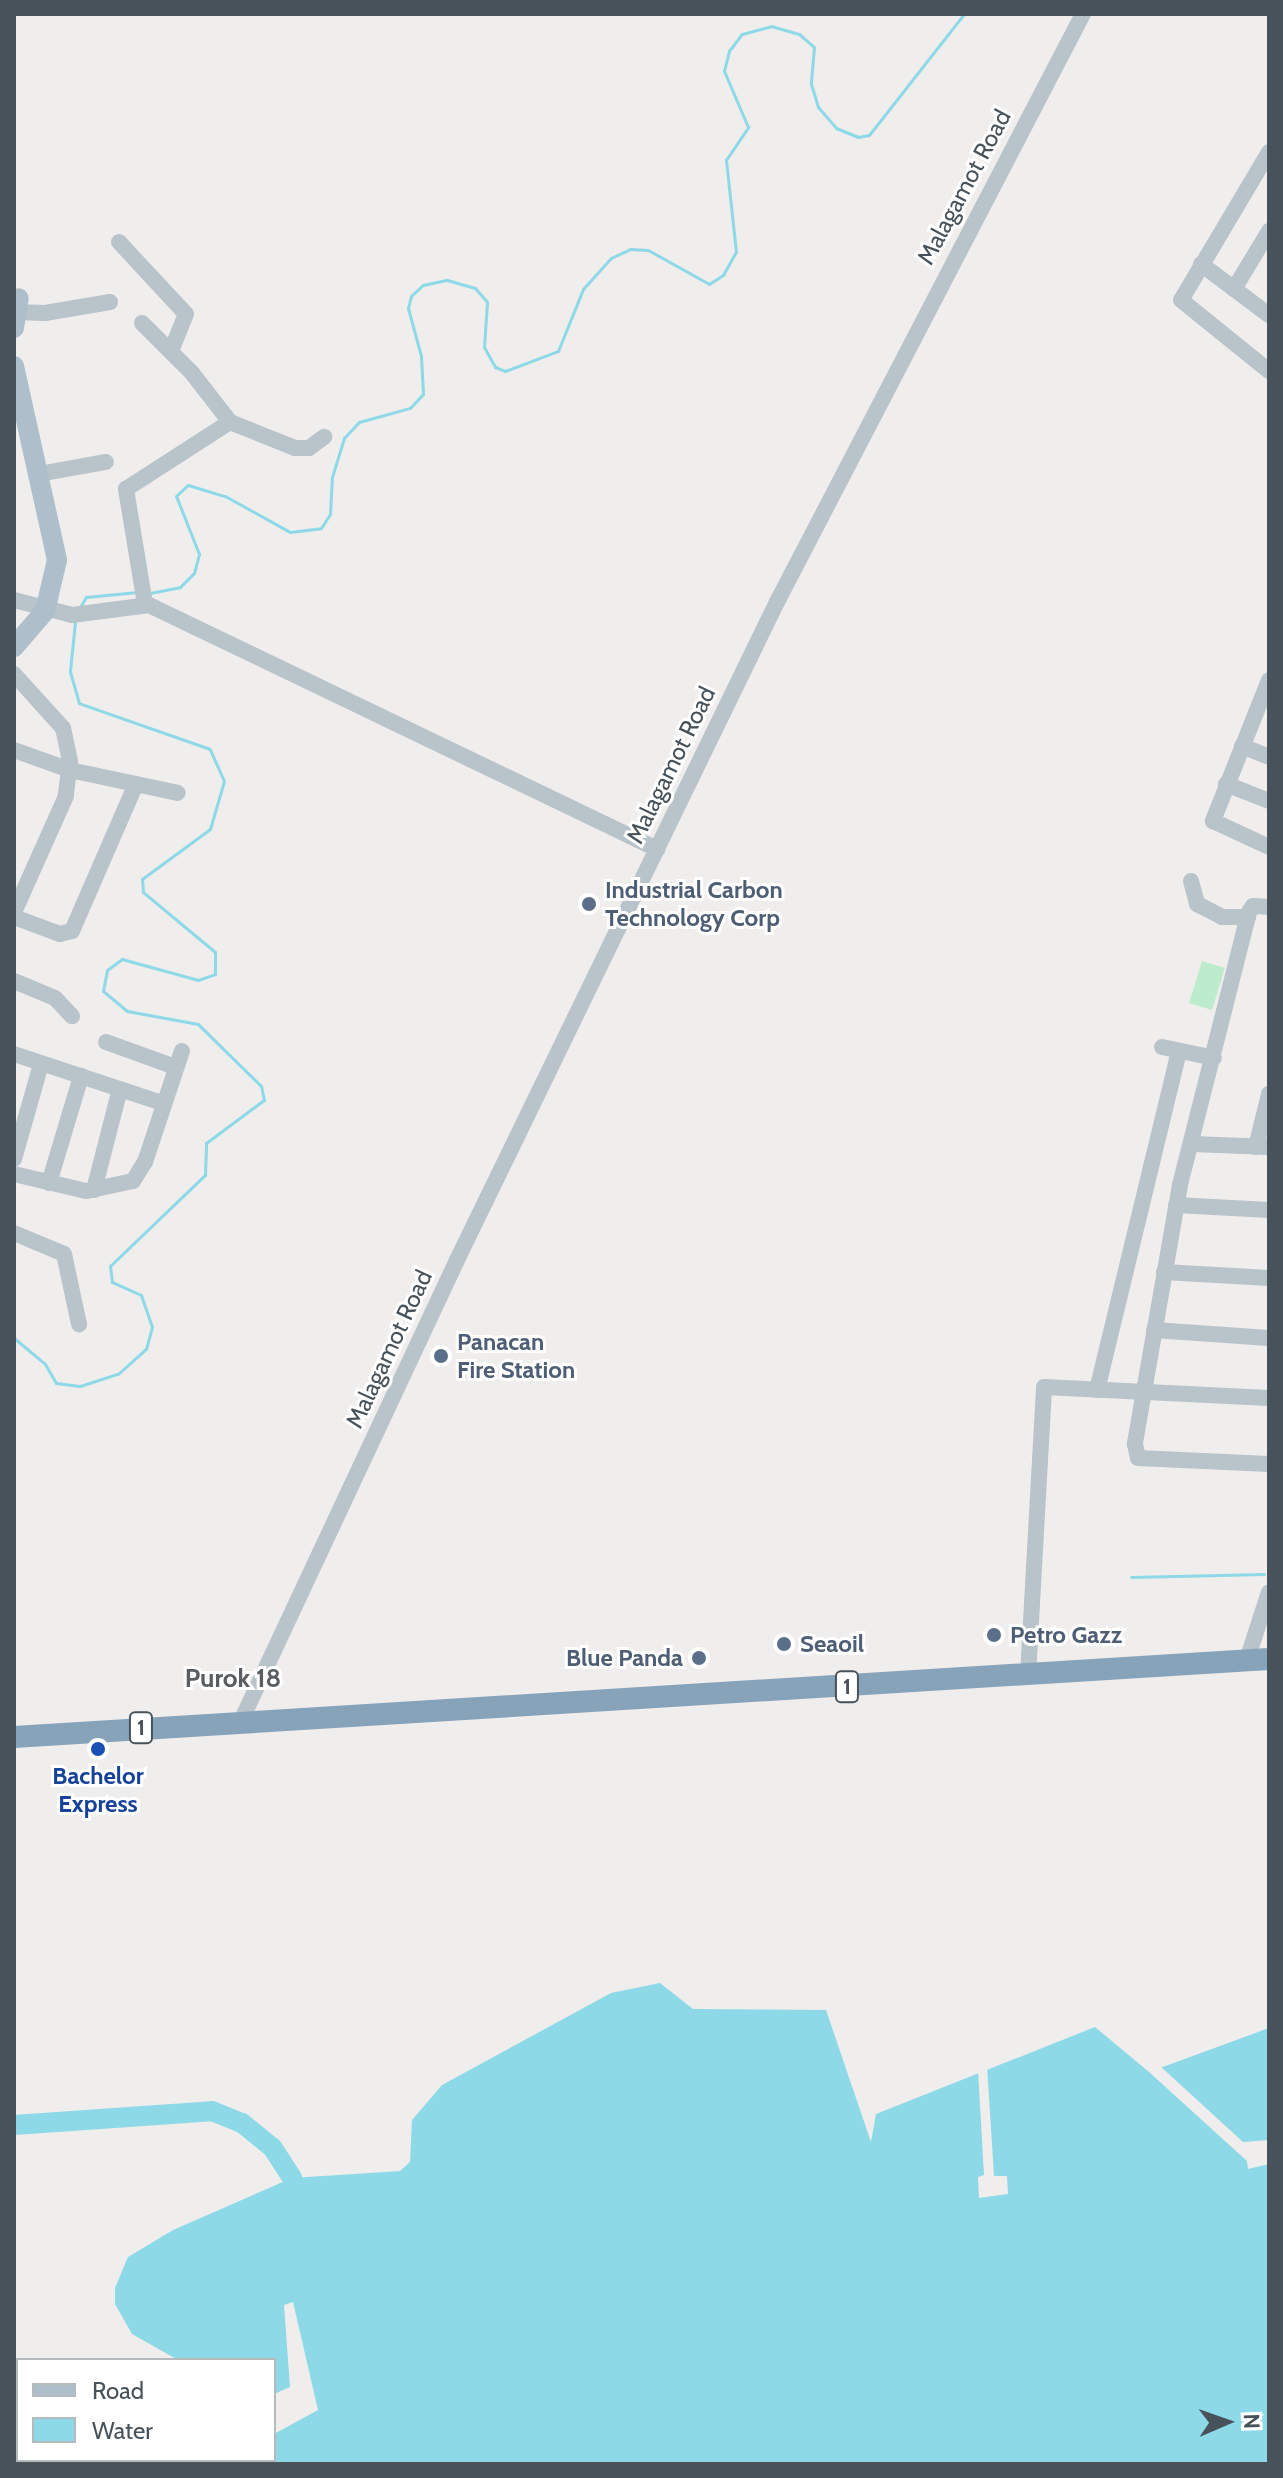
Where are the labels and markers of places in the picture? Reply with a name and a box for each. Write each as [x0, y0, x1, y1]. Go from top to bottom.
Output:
place label: Industrial Carbon Technology Corp [605, 876, 783, 932]
marker: Industrial Carbon Technology Corp [580, 895, 598, 913]
place label: Panacan Fire Station [457, 1328, 575, 1384]
marker: Panacan Fire Station [432, 1347, 450, 1365]
place label: Petro Gazz [1010, 1621, 1122, 1649]
marker: Petro Gazz [985, 1626, 1003, 1644]
place label: Seaoil [800, 1630, 864, 1658]
marker: Seaoil [775, 1635, 793, 1653]
place label: Blue Panda [566, 1644, 683, 1672]
marker: Blue Panda [690, 1649, 708, 1667]
marker: Bachelor Express [89, 1740, 107, 1758]
place label: Bachelor Express [52, 1762, 144, 1818]

